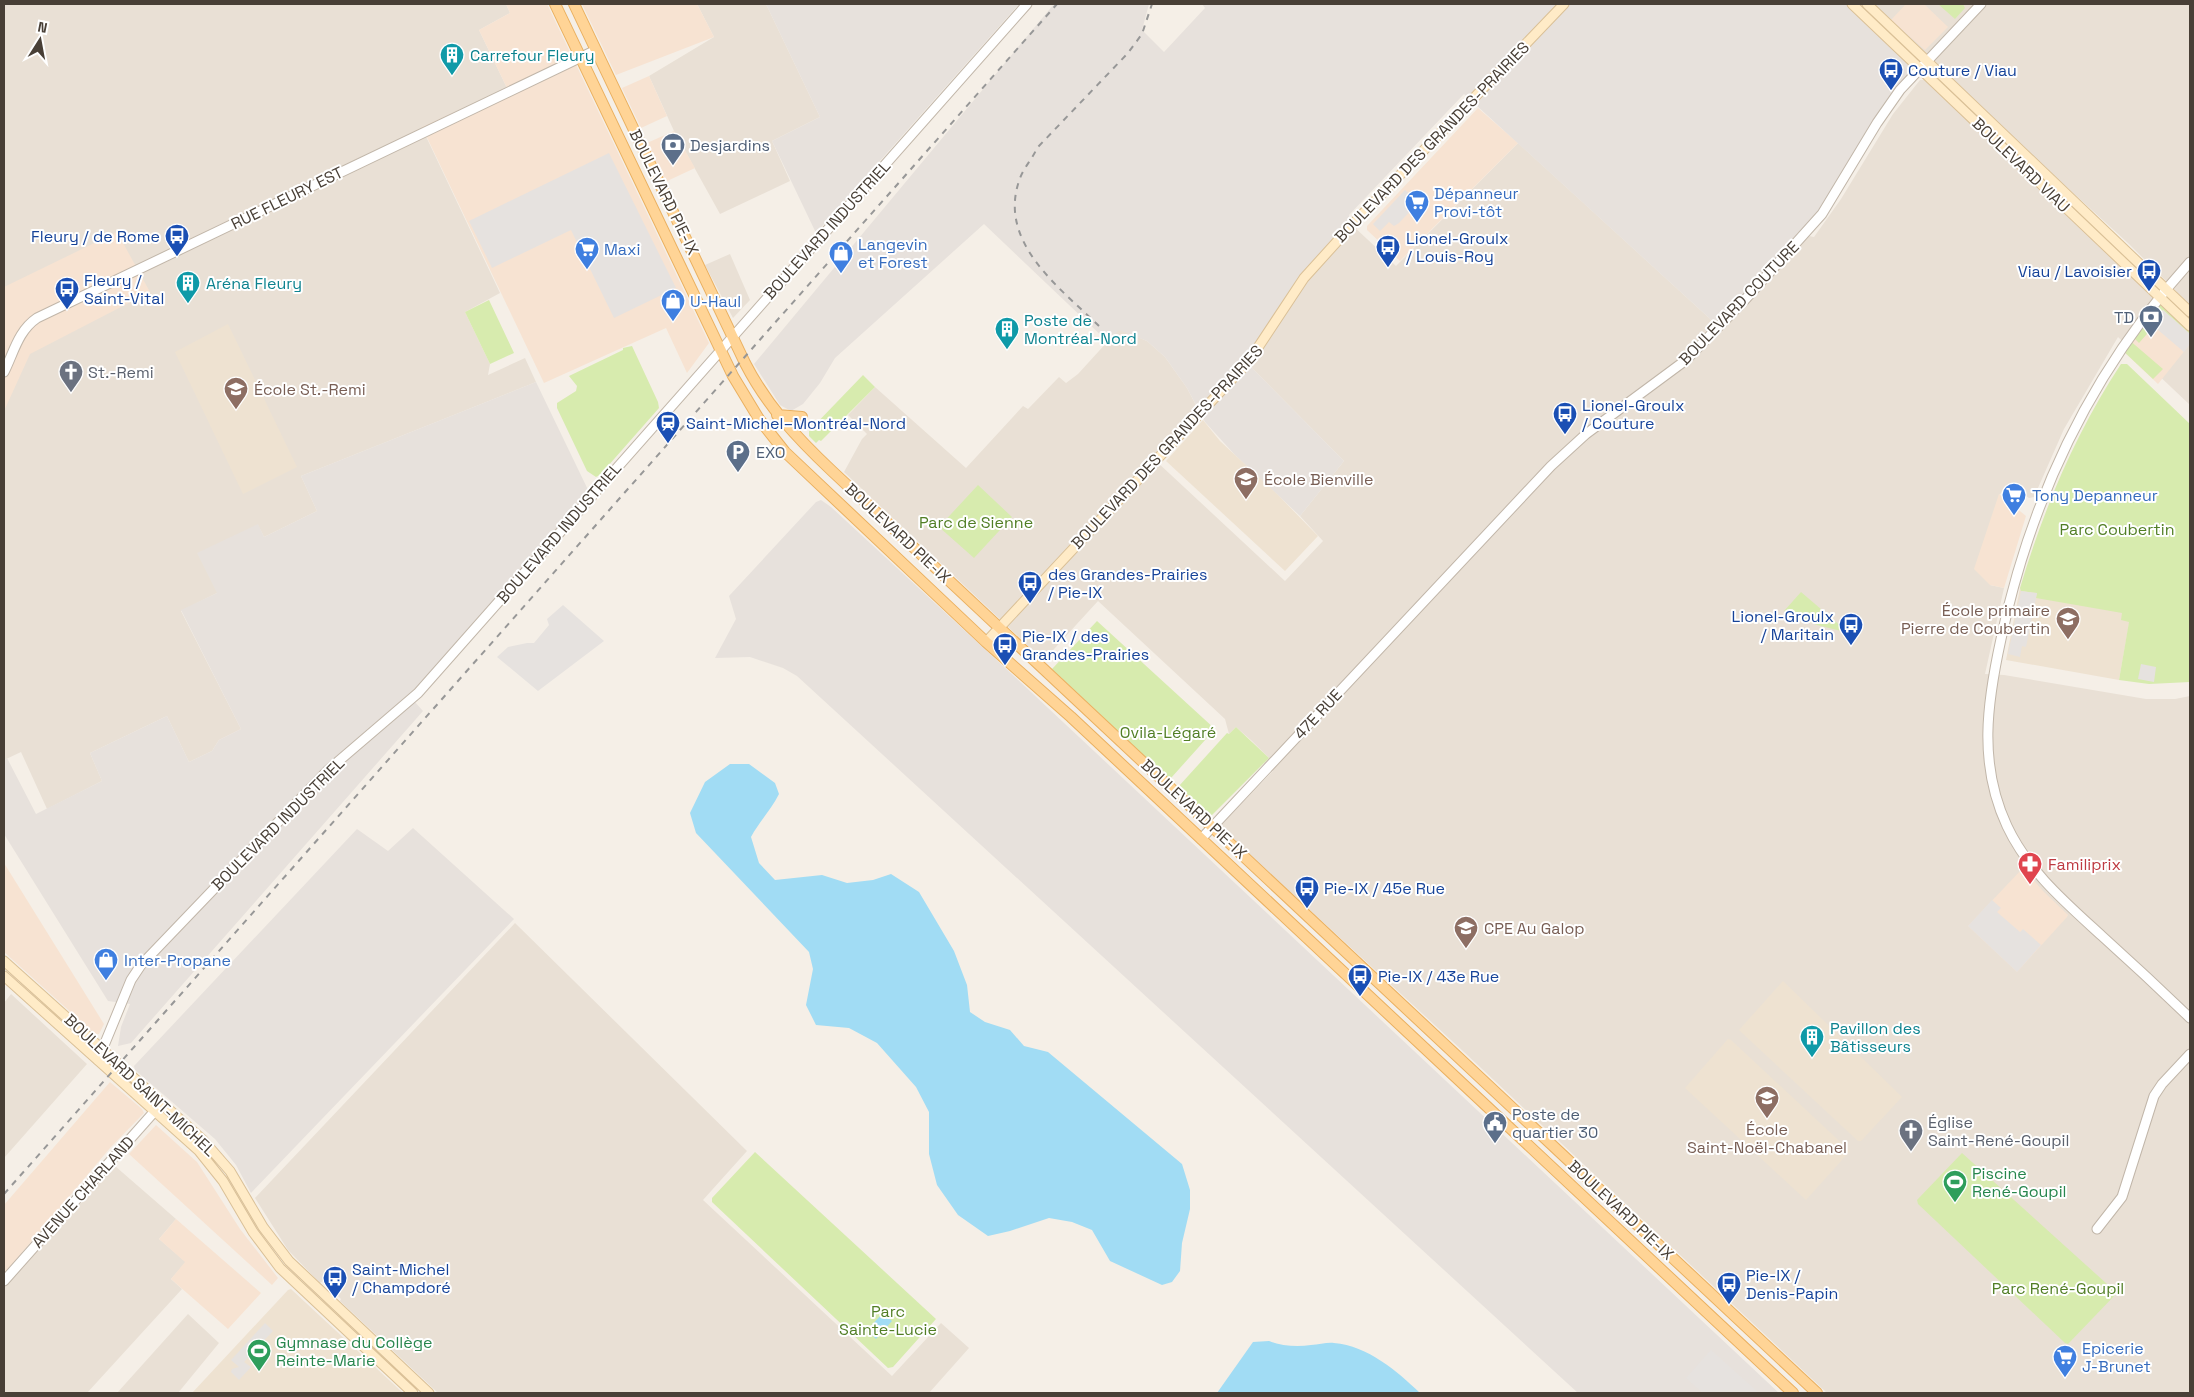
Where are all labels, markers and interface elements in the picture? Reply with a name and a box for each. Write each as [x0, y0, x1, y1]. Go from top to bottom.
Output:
north arrow [15, 15, 65, 65]
text: N [36, 18, 49, 37]
street label: BOULEVARD DES GRANDES-PRAIRIES [1330, 37, 1534, 247]
building icon: Carrefour Fleury [439, 42, 465, 76]
place label: Carrefour Fleury [470, 45, 595, 66]
bus stop icon: Couture / Viau [1878, 57, 1904, 91]
place label: Couture / Viau [1908, 60, 2017, 81]
street label: BOULEVARD VIAU [1968, 113, 2074, 217]
street label: BOULEVARD PIE-IX [624, 126, 704, 258]
bank icon: Desjardins [660, 132, 686, 166]
place label: Desjardins [690, 135, 770, 156]
street label: BOULEVARD INDUSTRIEL [759, 156, 895, 304]
street label: RUE FLEURY EST [227, 162, 347, 234]
place label: Dépanneur Provi-tôt [1434, 183, 1519, 222]
supermarket icon: Dépanneur Provi-tôt [1404, 189, 1430, 223]
bus stop icon: Fleury / de Rome [164, 223, 190, 257]
place label: Fleury / de Rome [31, 226, 160, 247]
place label: Lionel-Groulx / Louis-Roy [1406, 228, 1508, 267]
place label: Langevin et Forest [858, 234, 928, 273]
bus stop icon: Lionel-Groulx / Louis-Roy [1375, 234, 1401, 268]
supermarket icon: Maxi [574, 236, 600, 270]
street label: BOULEVARD COUTURE [1674, 237, 1804, 369]
place label: Maxi [604, 239, 640, 260]
shop icon: Langevin et Forest [828, 240, 854, 274]
bus stop icon: Viau / Lavoisier [2136, 258, 2162, 292]
place label: Viau / Lavoisier [2018, 261, 2132, 282]
place label: Fleury / Saint-Vital [84, 270, 164, 309]
building icon: Aréna Fleury [175, 270, 201, 304]
place label: Aréna Fleury [206, 273, 302, 294]
bus stop icon: Fleury / Saint-Vital [54, 276, 80, 310]
shop icon: U-Haul [660, 288, 686, 322]
place label: U-Haul [690, 291, 741, 312]
bank icon: TD [2138, 304, 2164, 338]
place label: TD [2114, 307, 2134, 328]
place label: Poste de Montréal-Nord [1024, 310, 1137, 349]
building icon: Poste de Montréal-Nord [994, 316, 1020, 350]
street label: BOULEVARD DES GRANDES-PRAIRIES [1067, 340, 1267, 554]
church icon: St.-Remi [58, 359, 84, 393]
place label: St.-Remi [88, 362, 154, 383]
school or university icon: École St.-Remi [223, 376, 249, 410]
place label: École St.-Remi [254, 379, 366, 400]
place label: Lionel-Groulx / Couture [1582, 395, 1684, 434]
bus stop icon: Lionel-Groulx / Couture [1552, 401, 1578, 435]
station icon: Saint-Michel–Montréal-Nord [655, 410, 681, 444]
place label: Saint-Michel–Montréal-Nord [686, 413, 906, 434]
parking icon: EXO [725, 439, 751, 473]
place label: EXO [756, 442, 786, 463]
street label: BOULEVARD INDUSTRIEL [492, 458, 626, 608]
school or university icon: École Bienville [1233, 466, 1259, 500]
place label: École Bienville [1264, 469, 1373, 490]
street label: BOULEVARD PIE-IX [841, 478, 955, 588]
supermarket icon: Tony Depanneur [2001, 482, 2027, 516]
place label: Tony Depanneur [2032, 485, 2158, 506]
park label: Parc de Sienne [919, 512, 1033, 533]
park label: Parc Coubertin [2060, 519, 2174, 540]
place label: des Grandes-Prairies / Pie-IX [1048, 564, 1208, 603]
bus stop icon: des Grandes-Prairies / Pie-IX [1017, 570, 1043, 604]
place label: École primaire Pierre de Coubertin [1901, 600, 2050, 639]
place label: Lionel-Groulx / Maritain [1732, 606, 1834, 645]
school or university icon: École primaire Pierre de Coubertin [2055, 606, 2081, 640]
bus stop icon: Lionel-Groulx / Maritain [1838, 612, 1864, 646]
place label: Pie-IX / des Grandes-Prairies [1022, 626, 1149, 665]
bus stop icon: Pie-IX / des Grandes-Prairies [992, 632, 1018, 666]
street label: 47E RUE [1289, 684, 1347, 744]
park label: Ovila-Légaré [1120, 722, 1216, 743]
street label: BOULEVARD INDUSTRIEL [207, 753, 349, 895]
street label: BOULEVARD PIE-IX [1137, 754, 1251, 864]
pharmacy icon: Familiprix [2017, 851, 2043, 885]
place label: Familiprix [2048, 854, 2121, 875]
bus stop icon: Pie-IX / 45e Rue [1294, 875, 1320, 909]
place label: Pie-IX / 45e Rue [1324, 878, 1445, 899]
school or university icon: CPE Au Galop [1453, 915, 1479, 949]
place label: CPE Au Galop [1484, 918, 1585, 939]
shop icon: Inter-Propane [93, 947, 119, 981]
place label: Inter-Propane [124, 950, 231, 971]
bus stop icon: Pie-IX / 43e Rue [1347, 963, 1373, 997]
place label: Pie-IX / 43e Rue [1378, 966, 1499, 987]
street label: BOULEVARD SAINT-MICHEL [60, 1009, 220, 1161]
place label: Pavillon des Bâtisseurs [1830, 1018, 1921, 1057]
building icon: Pavillon des Bâtisseurs [1799, 1024, 1825, 1058]
school or university icon: École Saint-Noël-Chabanel [1754, 1085, 1780, 1119]
place label: Poste de quartier 30 [1512, 1104, 1598, 1143]
public building icon: Poste de quartier 30 [1482, 1110, 1508, 1144]
place label: Église Saint-René-Goupil [1928, 1112, 2069, 1151]
church icon: Église Saint-René-Goupil [1898, 1118, 1924, 1152]
place label: École Saint-Noël-Chabanel [1687, 1119, 1847, 1158]
street label: AVENUE CHARLAND [27, 1132, 139, 1252]
street label: BOULEVARD PIE-IX [1564, 1155, 1678, 1265]
place label: Piscine René-Goupil [1972, 1163, 2067, 1202]
sports icon: Piscine René-Goupil [1942, 1169, 1968, 1203]
place label: Saint-Michel / Champdoré [352, 1259, 451, 1298]
bus stop icon: Saint-Michel / Champdoré [322, 1265, 348, 1299]
place label: Pie-IX / Denis-Papin [1746, 1265, 1838, 1304]
bus stop icon: Pie-IX / Denis-Papin [1716, 1271, 1742, 1305]
park label: Parc René-Goupil [1992, 1278, 2124, 1299]
park label: Parc Sainte-Lucie [839, 1301, 937, 1340]
place label: Gymnase du Collège Reinte-Marie [276, 1332, 433, 1371]
sports icon: Gymnase du Collège Reinte-Marie [246, 1338, 272, 1372]
place label: Epicerie J-Brunet [2082, 1338, 2151, 1377]
supermarket icon: Epicerie J-Brunet [2052, 1344, 2078, 1378]

